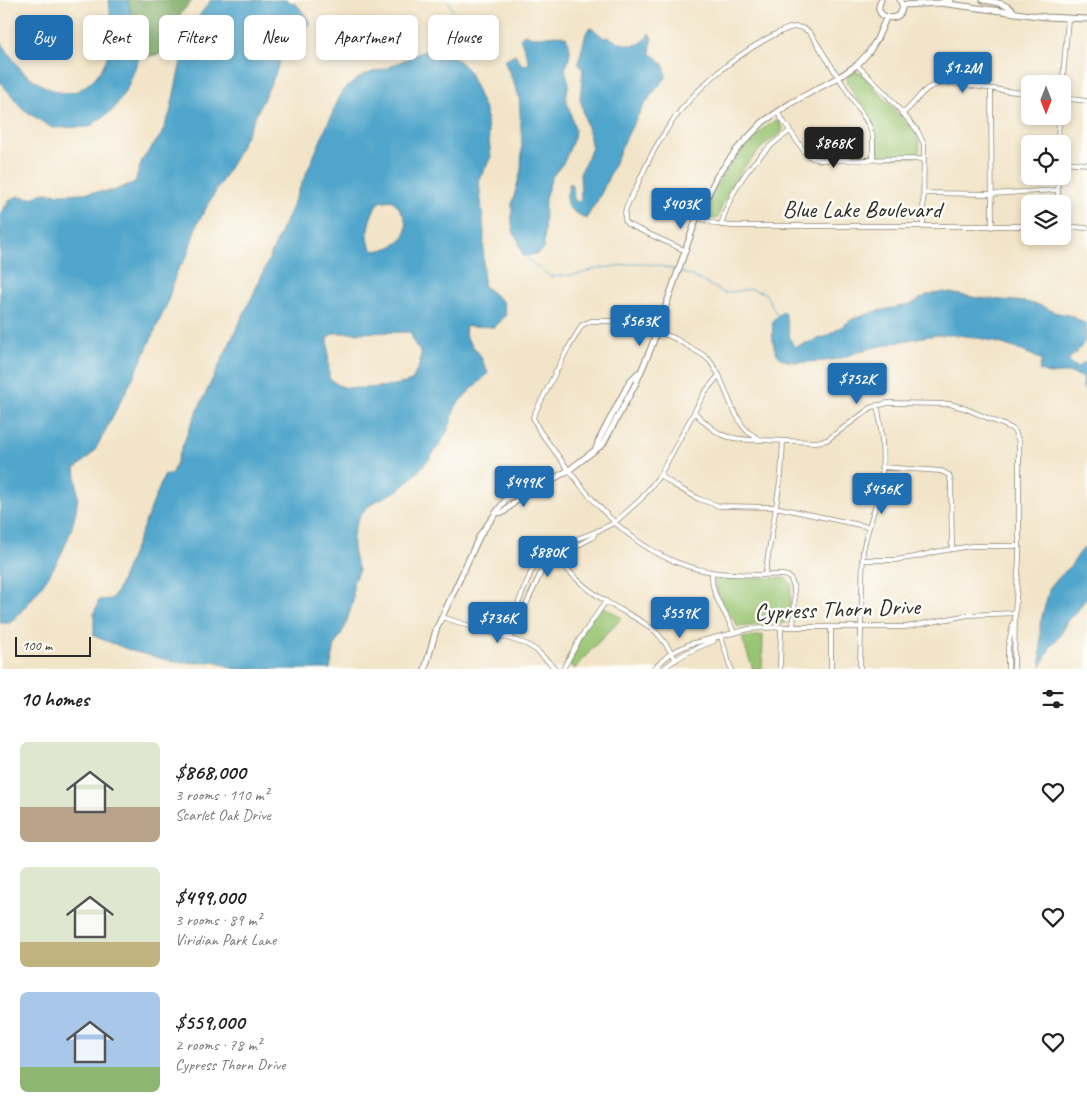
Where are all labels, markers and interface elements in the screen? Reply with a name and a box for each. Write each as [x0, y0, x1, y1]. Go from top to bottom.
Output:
chip: Buy [15, 15, 73, 60]
chip: Rent [83, 15, 149, 60]
chip: Filters [159, 15, 234, 60]
chip: New [244, 15, 306, 60]
chip: Apartment [316, 15, 418, 60]
chip: House [428, 15, 499, 60]
pin: $1.2M [928, 52, 998, 94]
text: $1.2M [945, 58, 981, 78]
north arrow [1021, 75, 1071, 125]
map controls [1021, 75, 1071, 245]
pin: $868K [799, 126, 869, 169]
text: $868K [815, 133, 853, 153]
button: locate [1021, 135, 1071, 185]
pin: $403K [646, 188, 716, 230]
text: $403K [663, 194, 699, 214]
street label: Blue Lake Boulevard [783, 194, 945, 224]
button: layers [1021, 195, 1071, 245]
pin: $563K [605, 304, 675, 347]
text: $563K [621, 311, 659, 331]
pin: $752K [822, 362, 892, 405]
text: $752K [839, 369, 875, 389]
pin: $499K [489, 466, 559, 508]
text: $499K [506, 472, 542, 492]
pin: $456K [847, 472, 917, 515]
text: $456K [863, 479, 901, 499]
pin: $880K [513, 536, 583, 578]
text: $880K [530, 542, 566, 562]
street label: Cypress Thorn Drive [754, 591, 922, 627]
pin: $559K [645, 596, 715, 639]
pin: $736K [463, 602, 533, 644]
text: $559K [662, 603, 698, 623]
text: $736K [479, 608, 517, 628]
scale bar [15, 634, 91, 657]
text: 100 m [22, 637, 52, 654]
icon: filters [1039, 685, 1067, 713]
text: 10 homes [20, 686, 89, 712]
text: $868,000 [175, 759, 246, 785]
icon: home [60, 762, 120, 822]
icon: heart [1039, 778, 1067, 806]
text: 3 rooms · 110 m² [175, 785, 269, 805]
text: Scarlet Oak Drive [175, 805, 271, 825]
text: $499,000 [175, 884, 245, 910]
icon: home [60, 887, 120, 947]
icon: heart [1039, 903, 1067, 931]
text: 3 rooms · 89 m² [175, 910, 261, 930]
text: Viridian Park Lane [175, 930, 276, 950]
text: $559,000 [175, 1009, 244, 1035]
icon: home [60, 1012, 120, 1072]
icon: heart [1039, 1028, 1067, 1056]
text: 2 rooms · 78 m² [175, 1035, 261, 1055]
text: Cypress Thorn Drive [175, 1055, 285, 1075]

